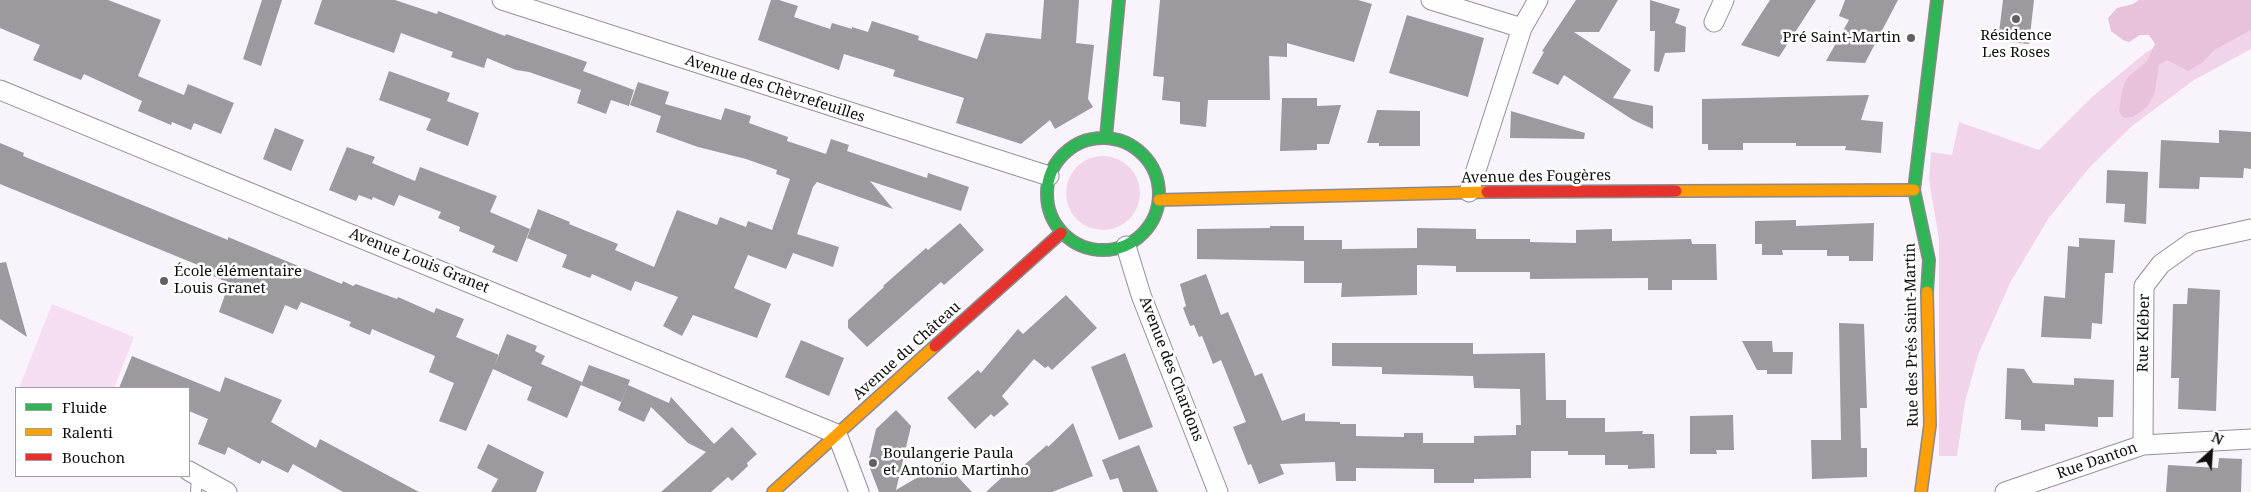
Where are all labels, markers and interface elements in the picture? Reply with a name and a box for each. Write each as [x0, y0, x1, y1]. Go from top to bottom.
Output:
marker: Résidence Les Roses [2010, 13, 2022, 25]
place label: Résidence Les Roses [1980, 27, 2052, 62]
place label: Pré Saint-Martin [1783, 29, 1901, 47]
marker: Pré Saint-Martin [1905, 32, 1917, 44]
street label: Avenue des Chèvrefeuilles [683, 51, 867, 127]
street label: Avenue des Fougères [1461, 167, 1611, 187]
street label: Avenue Louis Granet [346, 225, 492, 297]
street label: Rue des Prés Saint-Martin [1901, 243, 1923, 427]
place label: École élémentaire Louis Granet [174, 263, 302, 298]
marker: École élémentaire Louis Granet [158, 275, 170, 287]
street label: Rue Kléber [2134, 293, 2154, 373]
street label: Avenue des Chardons [1135, 294, 1207, 444]
street label: Avenue du Château [849, 298, 965, 404]
legend [15, 387, 190, 477]
text: Fluide [62, 397, 107, 417]
text: Ralenti [62, 422, 113, 442]
north arrow [2186, 427, 2236, 477]
text: N [2209, 427, 2227, 449]
street label: Rue Danton [2054, 439, 2140, 483]
place label: Boulangerie Paula et Antonio Martinho [883, 445, 1029, 480]
text: Bouchon [62, 447, 125, 467]
marker: Boulangerie Paula et Antonio Martinho [867, 457, 879, 469]

